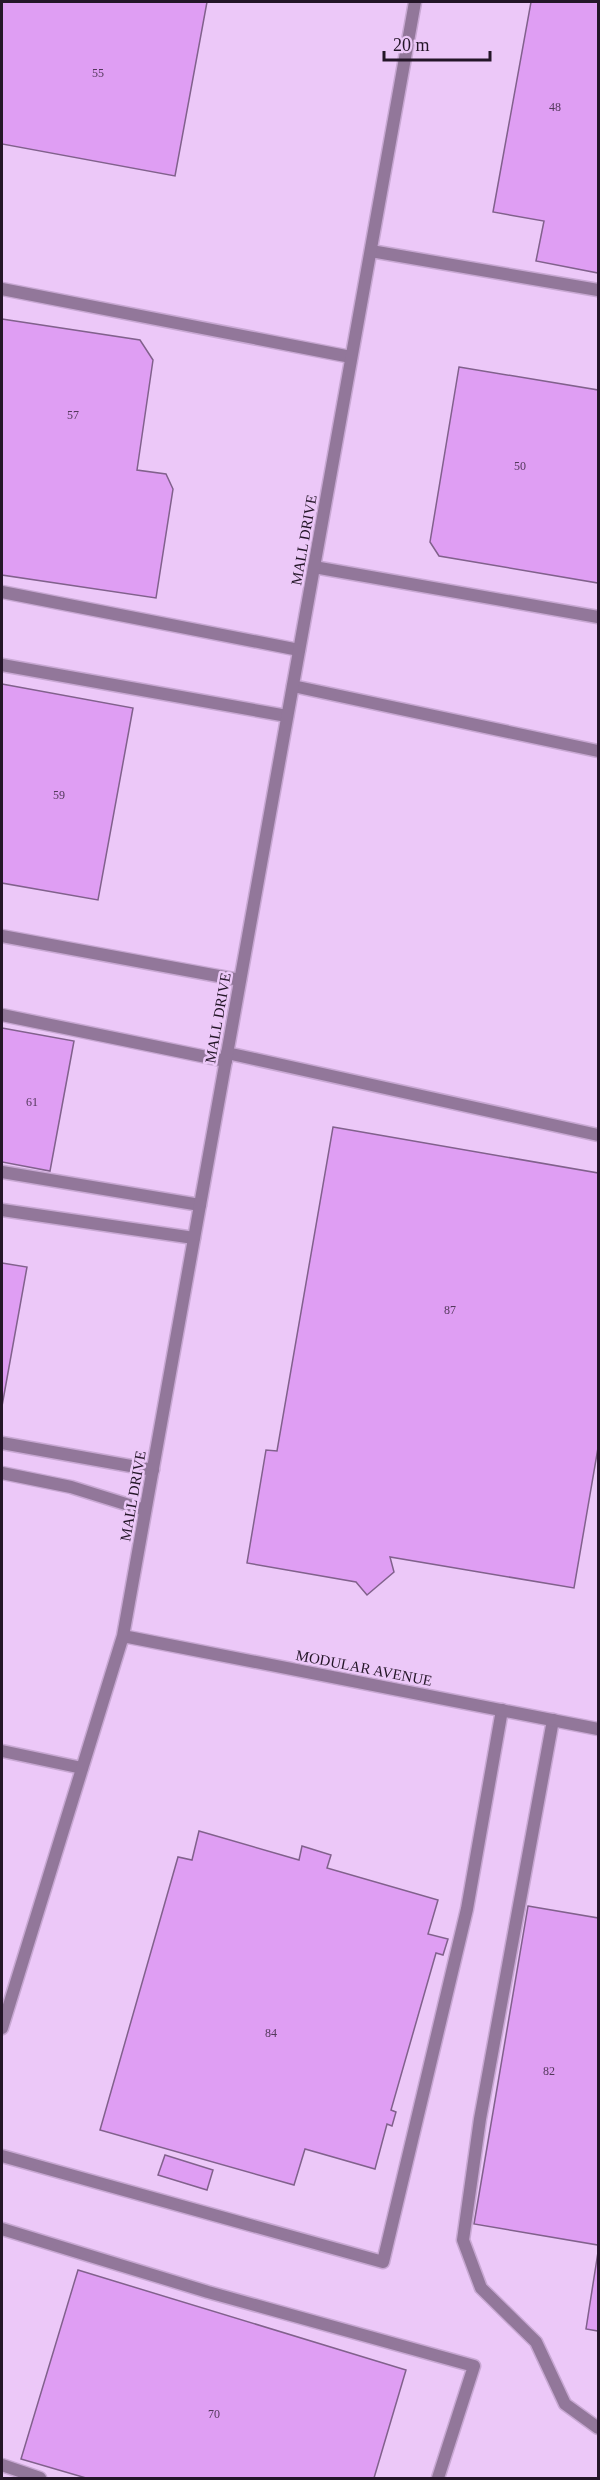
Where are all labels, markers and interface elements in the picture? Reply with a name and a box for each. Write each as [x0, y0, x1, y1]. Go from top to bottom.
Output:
scale bar [384, 24, 490, 62]
text: 20 m [393, 35, 430, 55]
house number: 55 [92, 66, 104, 80]
house number: 48 [549, 100, 561, 114]
house number: 57 [67, 408, 79, 422]
house number: 50 [514, 459, 526, 473]
street label: MALL DRIVE [288, 494, 320, 586]
house number: 59 [53, 788, 65, 802]
street label: MALL DRIVE [202, 972, 234, 1064]
house number: 61 [26, 1095, 38, 1109]
house number: 87 [444, 1303, 456, 1317]
street label: MALL DRIVE [117, 1450, 149, 1542]
street label: MODULAR AVENUE [295, 1647, 433, 1689]
house number: 84 [265, 2026, 277, 2040]
house number: 82 [543, 2064, 555, 2078]
house number: 70 [208, 2407, 220, 2421]

